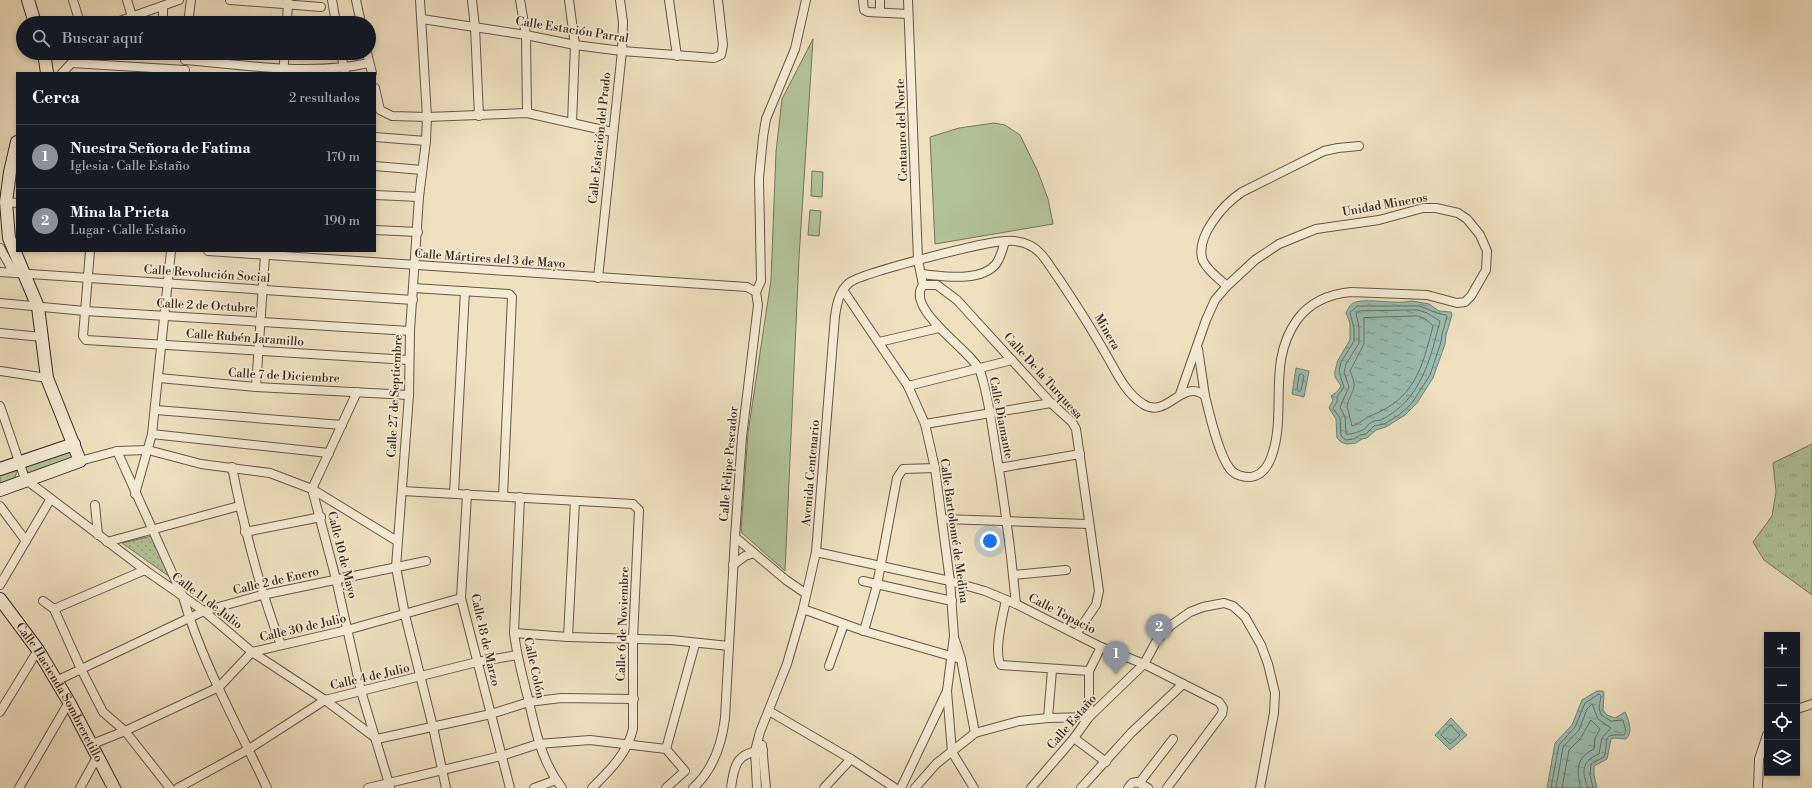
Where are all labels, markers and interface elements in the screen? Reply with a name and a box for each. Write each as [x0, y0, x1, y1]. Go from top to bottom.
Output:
street label: Calle Estación Parral [514, 14, 630, 46]
search box [16, 16, 376, 60]
icon: search [30, 27, 52, 49]
text: Buscar aquí [62, 29, 143, 48]
street label: Calle Estación del Prado [586, 71, 614, 205]
street label: Centauro del Norte [893, 78, 911, 182]
text: Cerca [32, 87, 80, 109]
text: 2 resultados [289, 90, 360, 106]
text: Nuestra Señora de Fatima [70, 139, 251, 158]
text: 1 [42, 149, 48, 165]
text: 170 m [326, 149, 360, 165]
text: Iglesia · Calle Estaño [70, 158, 190, 174]
street label: Unidad Mineros [1341, 190, 1429, 220]
text: Mina la Prieta [70, 203, 169, 222]
text: 2 [41, 213, 49, 229]
text: 190 m [324, 213, 360, 229]
text: Lugar · Calle Estaño [70, 222, 186, 238]
street label: Calle Mártires del 3 de Mayo [414, 246, 566, 272]
street label: Calle Revolución Social [143, 262, 271, 286]
street label: Calle 2 de Octubre [156, 296, 256, 316]
street label: Minera [1091, 311, 1124, 353]
street label: Calle Rubén Jaramillo [185, 326, 305, 350]
street label: Calle De la Turquesa [1000, 330, 1086, 423]
street label: Calle 27 de Septiembre [384, 334, 406, 458]
street label: Calle 7 de Diciembre [228, 366, 340, 386]
street label: Calle Diamante [986, 376, 1016, 460]
street label: Calle Felipe Pescador [716, 406, 742, 522]
street label: Avenida Centenario [799, 419, 823, 528]
street label: Calle Bartolomé de Medina [936, 458, 972, 605]
street label: Calle 10 de Mayo [324, 510, 360, 600]
your location [980, 531, 1000, 551]
street label: Calle 2 de Enero [231, 564, 321, 598]
street label: Calle 6 de Noviembre [614, 566, 632, 682]
street label: Calle 11 de Julio [169, 570, 246, 633]
street label: Calle Topacio [1026, 591, 1099, 638]
street label: Calle 18 de Marzo [467, 592, 503, 688]
street label: Calle 30 de Julio [258, 611, 348, 645]
pin: 2 [1146, 614, 1172, 647]
street label: Calle Hacienda Sombreretillo [13, 619, 107, 765]
map controls [1764, 632, 1800, 776]
button: + [1764, 632, 1800, 668]
street label: Calle Colón [520, 636, 548, 700]
pin: 1 [1103, 641, 1129, 674]
street label: Calle 4 de Julio [329, 661, 411, 693]
button: − [1764, 668, 1800, 704]
street label: Calle Estaño [1044, 691, 1100, 753]
button: locate [1764, 704, 1800, 740]
button: layers [1764, 740, 1800, 776]

